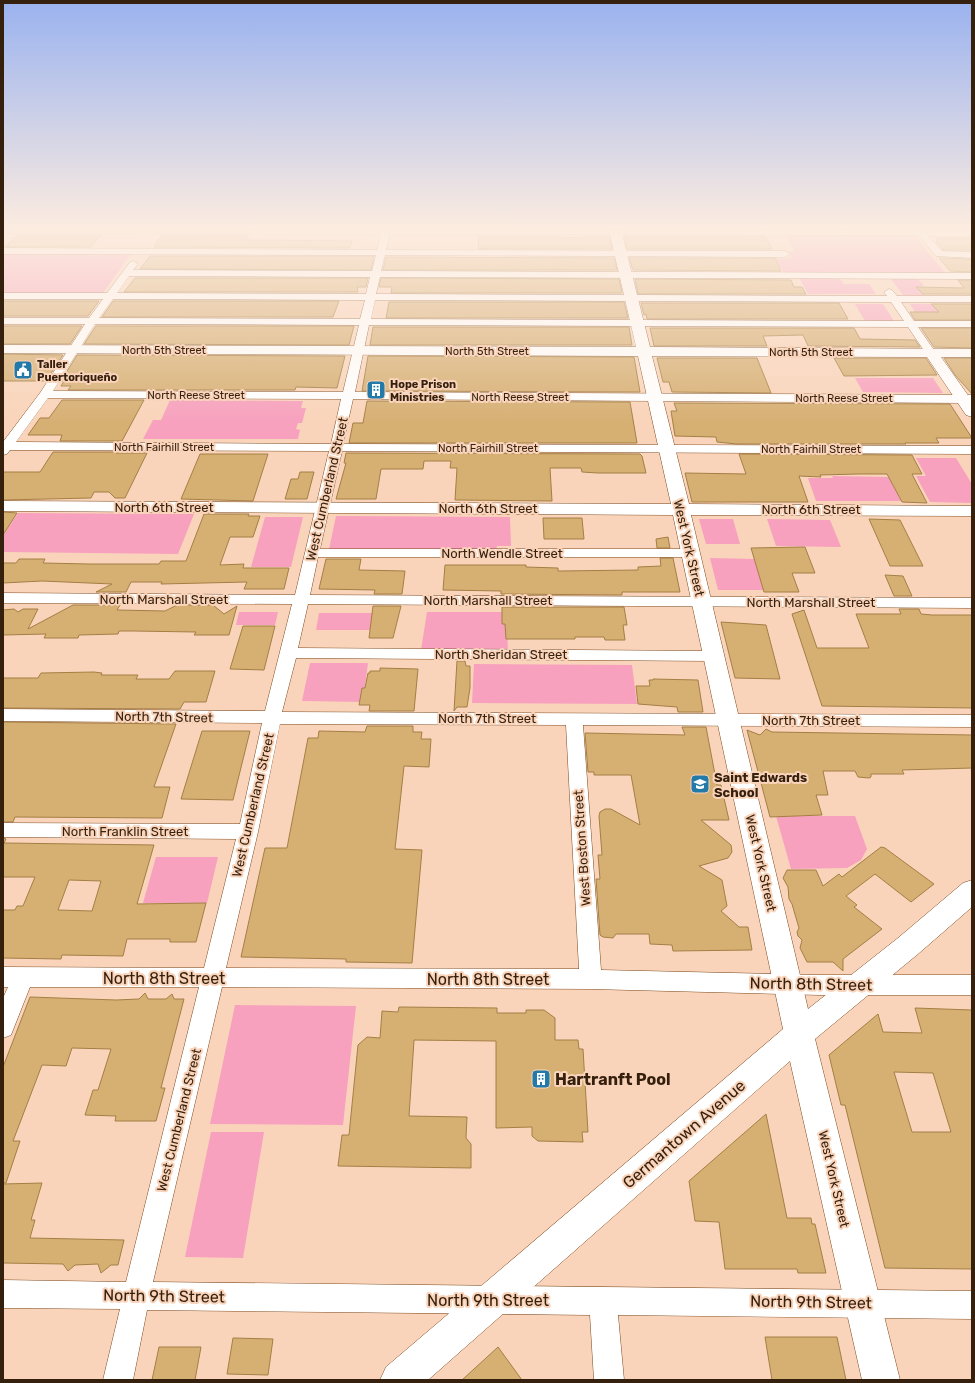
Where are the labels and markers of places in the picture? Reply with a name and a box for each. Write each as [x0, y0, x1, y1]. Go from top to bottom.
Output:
place label: Taller Puertoriqueño [37, 358, 118, 384]
public building icon: Taller Puertoriqueño [12, 359, 34, 381]
place label: Hope Prison Ministries [390, 378, 456, 404]
building icon: Hope Prison Ministries [365, 379, 387, 401]
place label: Saint Edwards School [714, 770, 807, 800]
school or university icon: Saint Edwards School [689, 773, 711, 795]
building icon: Hartranft Pool [530, 1068, 552, 1090]
place label: Hartranft Pool [555, 1070, 671, 1089]

